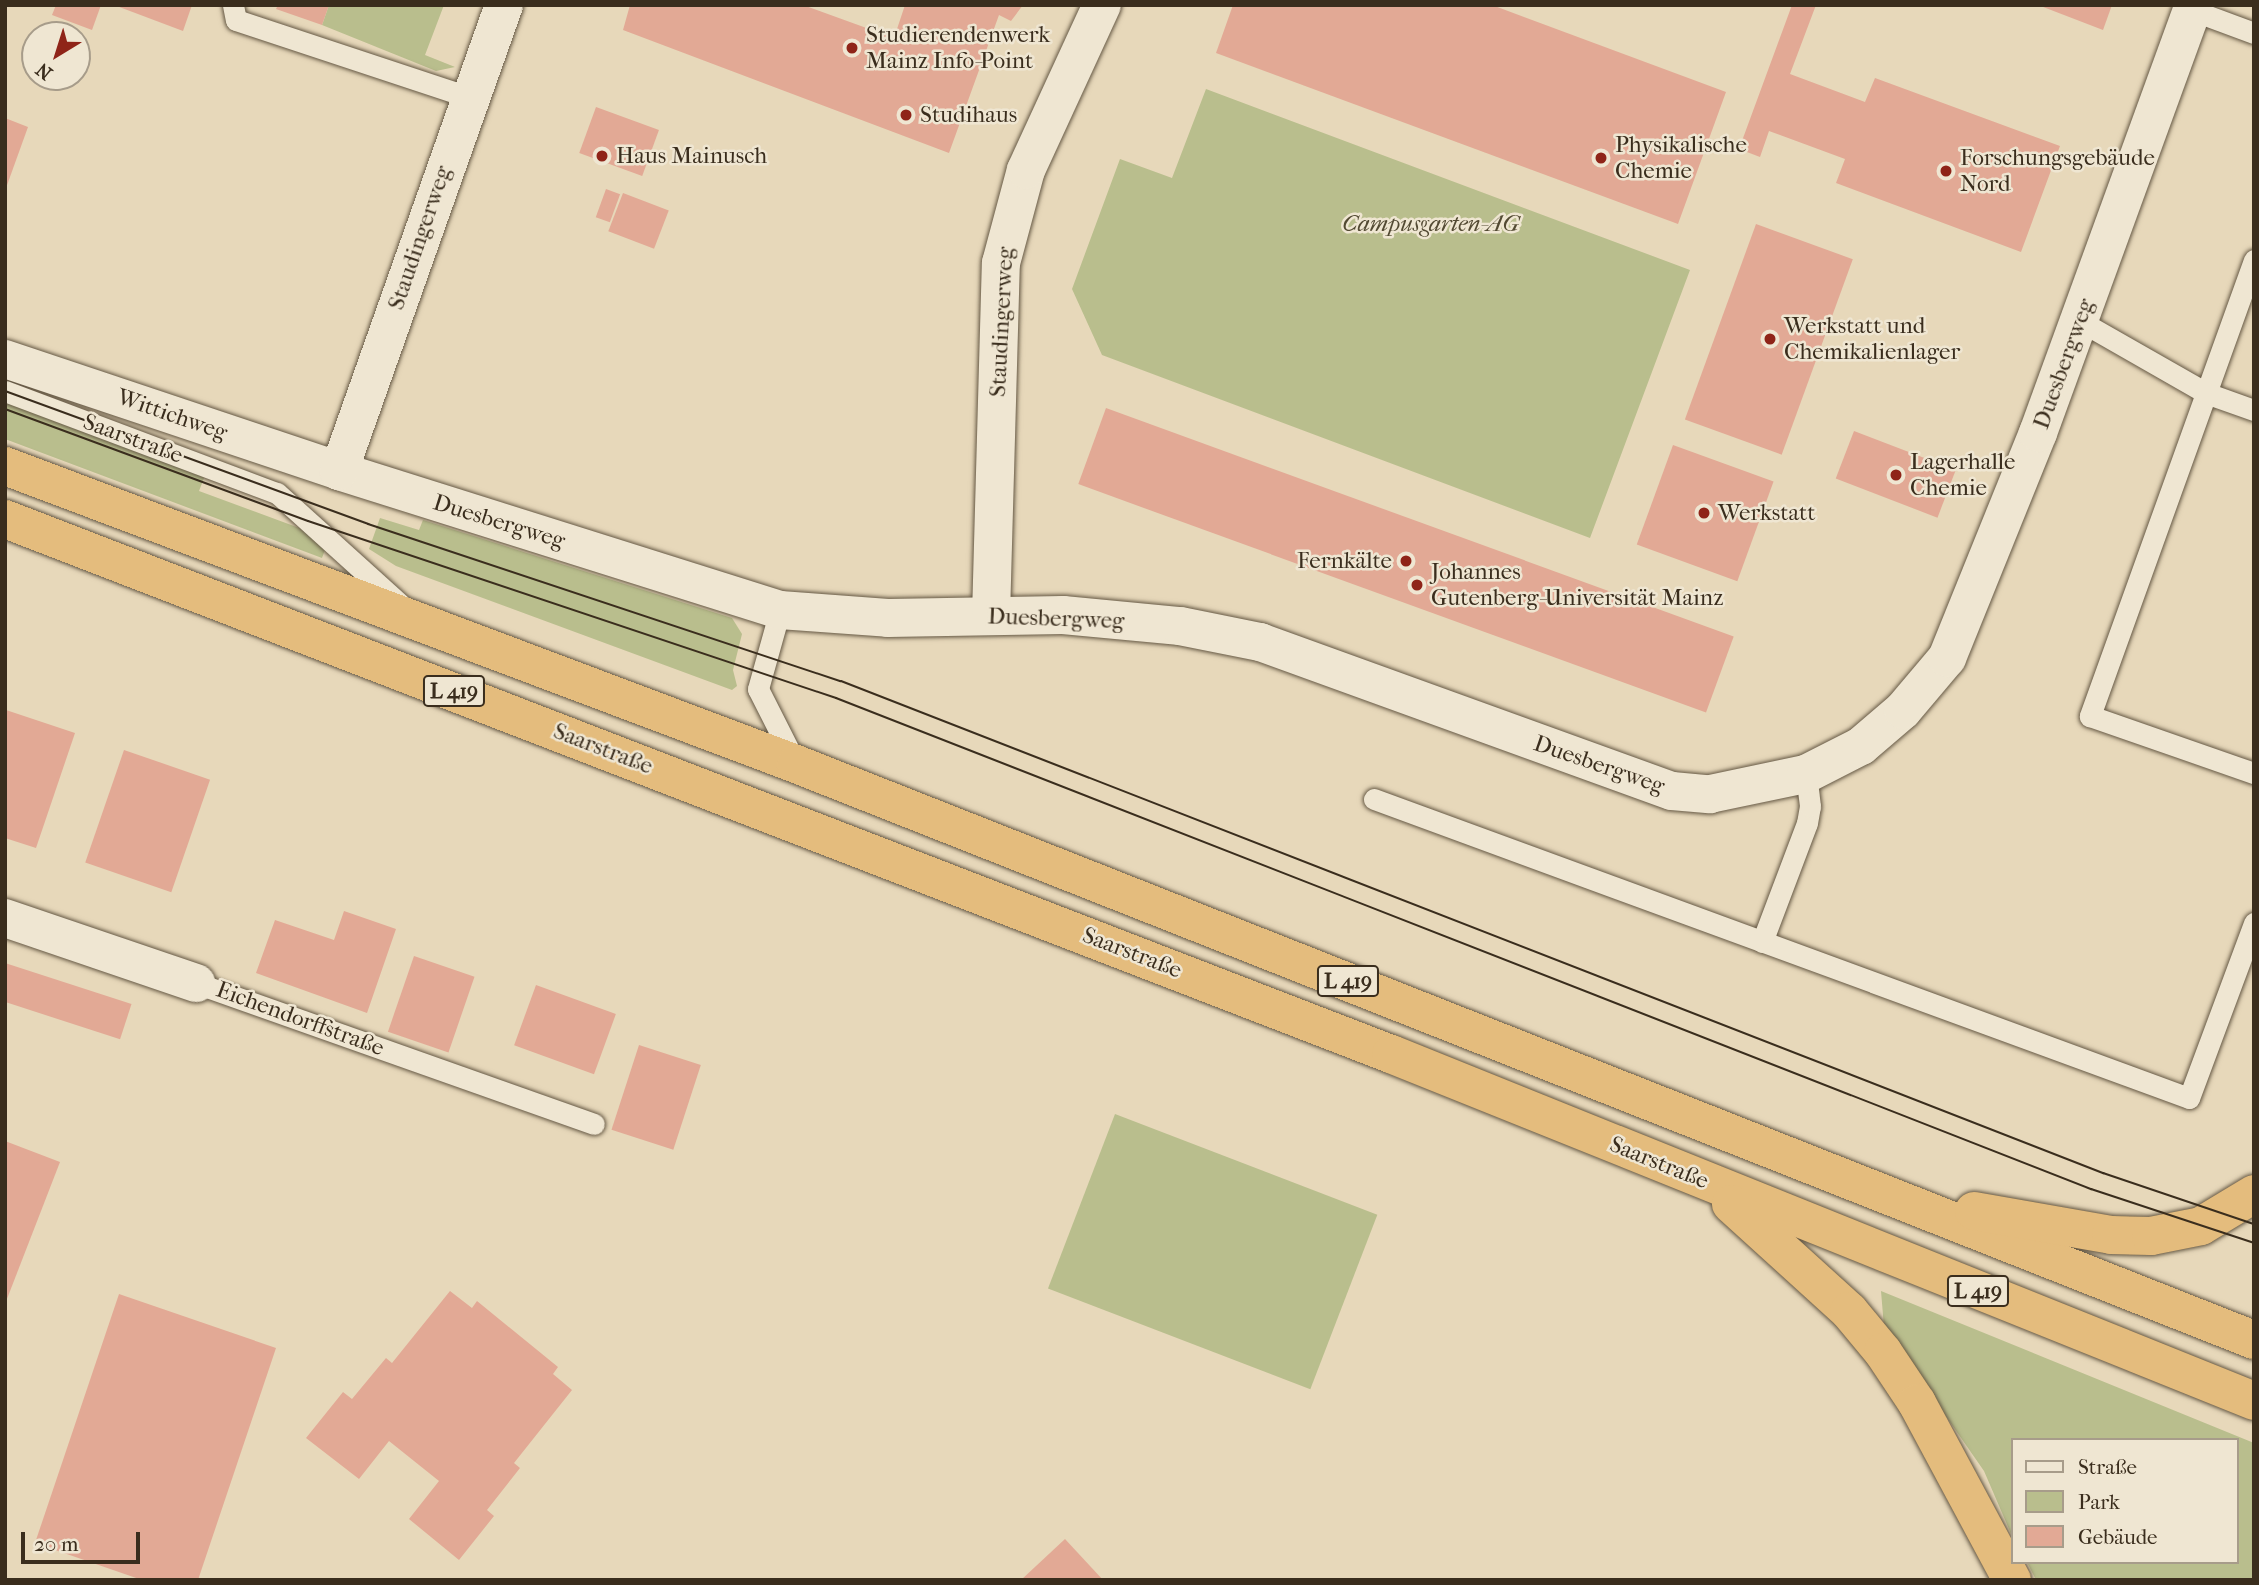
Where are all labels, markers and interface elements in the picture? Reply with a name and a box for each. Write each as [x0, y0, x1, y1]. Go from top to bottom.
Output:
north arrow [21, 21, 91, 91]
place label: Studierendenwerk Mainz Info-Point [866, 21, 1050, 75]
marker: Studierendenwerk Mainz Info-Point [844, 40, 860, 56]
text: N [32, 58, 57, 84]
place label: Studihaus [920, 101, 1017, 129]
marker: Studihaus [898, 107, 914, 123]
place label: Physikalische Chemie [1615, 131, 1747, 185]
place label: Haus Mainusch [616, 142, 767, 170]
place label: Forschungsgebäude Nord [1960, 144, 2155, 198]
marker: Haus Mainusch [594, 148, 610, 164]
marker: Physikalische Chemie [1593, 150, 1609, 166]
street label: Staudingerweg [383, 163, 457, 313]
marker: Forschungsgebäude Nord [1938, 163, 1954, 179]
park label: Campusgarten-AG [1342, 210, 1520, 238]
street label: Staudingerweg [984, 246, 1020, 398]
street label: Duesbergweg [2028, 295, 2100, 433]
place label: Werkstatt und Chemikalienlager [1784, 312, 1960, 366]
marker: Werkstatt und Chemikalienlager [1762, 331, 1778, 347]
street label: Wittichweg [113, 383, 231, 447]
street label: Saarstraße [79, 408, 187, 470]
place label: Lagerhalle Chemie [1910, 448, 2015, 502]
marker: Lagerhalle Chemie [1888, 467, 1904, 483]
street label: Duesbergweg [430, 489, 568, 555]
place label: Werkstatt [1718, 499, 1816, 527]
marker: Werkstatt [1696, 505, 1712, 521]
place label: Fernkälte [1297, 547, 1392, 575]
marker: Fernkälte [1398, 553, 1414, 569]
place label: Johannes Gutenberg-Universität Mainz [1431, 558, 1723, 612]
marker: Johannes Gutenberg-Universität Mainz [1409, 577, 1425, 593]
street label: Duesbergweg [987, 603, 1125, 635]
road number: L 419 [422, 674, 486, 708]
street label: Saarstraße [549, 717, 657, 781]
street label: Duesbergweg [1530, 730, 1668, 800]
street label: Saarstraße [1078, 921, 1186, 985]
road number: L 419 [1316, 964, 1380, 998]
street label: Eichendorffstraße [212, 976, 388, 1062]
street label: Saarstraße [1606, 1131, 1712, 1195]
road number: L 419 [1946, 1274, 2010, 1308]
legend [2010, 1438, 2238, 1564]
text: Straße [2078, 1455, 2137, 1479]
text: Park [2078, 1490, 2120, 1514]
scale bar [24, 1518, 144, 1562]
text: Gebäude [2078, 1525, 2158, 1549]
text: 20 m [34, 1532, 78, 1556]

